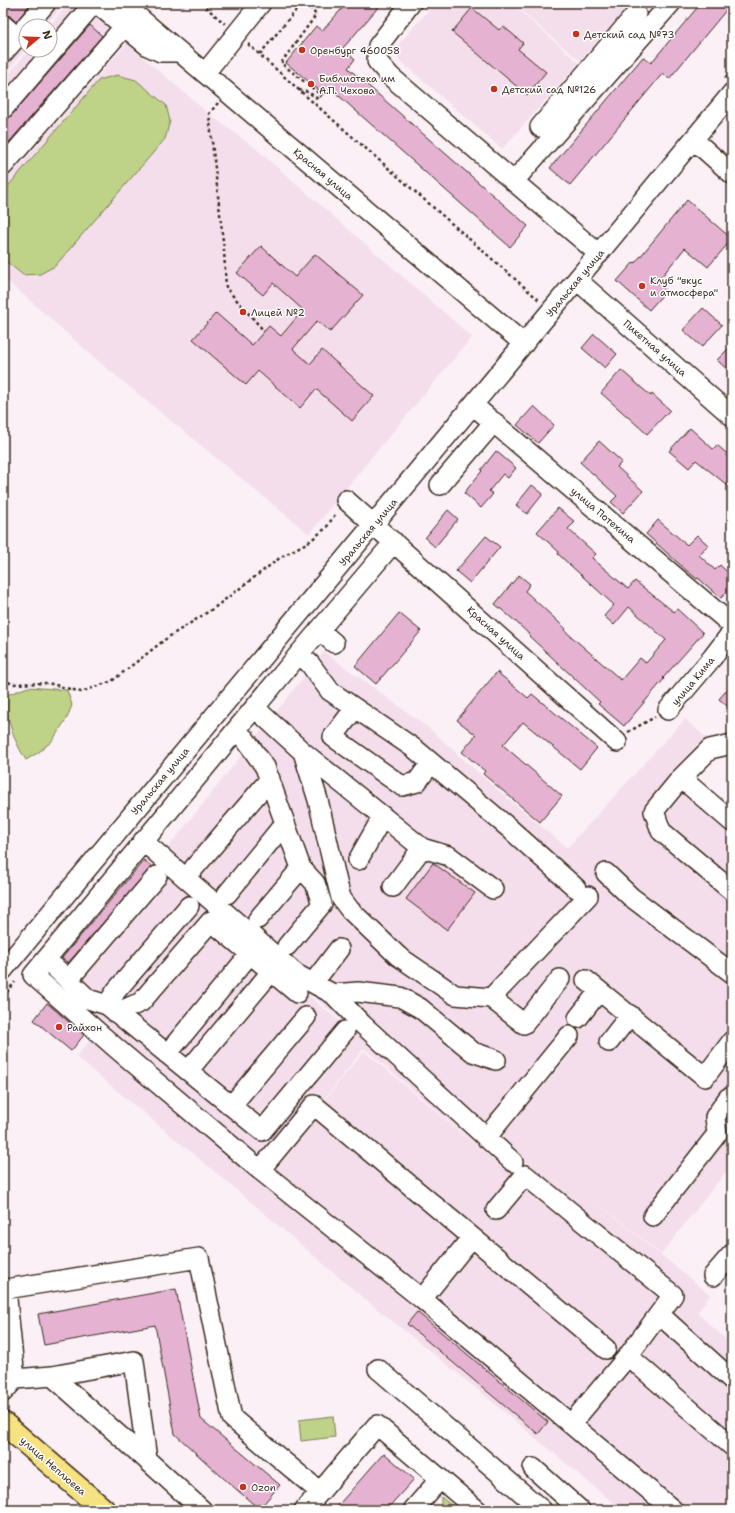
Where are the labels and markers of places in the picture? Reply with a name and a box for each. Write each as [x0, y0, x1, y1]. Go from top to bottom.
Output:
place label: Детский сад №73 [584, 28, 674, 41]
marker: Детский сад №73 [571, 29, 581, 39]
place label: Оренбург 460058 [310, 44, 400, 57]
marker: Оренбург 460058 [297, 45, 307, 55]
place label: Библиотека им А.П. Чехова [319, 72, 395, 97]
marker: Библиотека им А.П. Чехова [306, 79, 316, 89]
place label: Детский сад №126 [502, 83, 596, 96]
marker: Детский сад №126 [489, 84, 499, 94]
place label: Клуб "вкус и атмосфера" [650, 274, 718, 299]
marker: Клуб "вкус и атмосфера" [637, 281, 647, 291]
place label: Лицей №2 [251, 306, 305, 319]
marker: Лицей №2 [238, 307, 248, 317]
place label: Райхон [67, 1021, 102, 1034]
marker: Райхон [54, 1022, 64, 1032]
place label: Ozon [251, 1481, 276, 1494]
marker: Ozon [238, 1482, 248, 1492]

